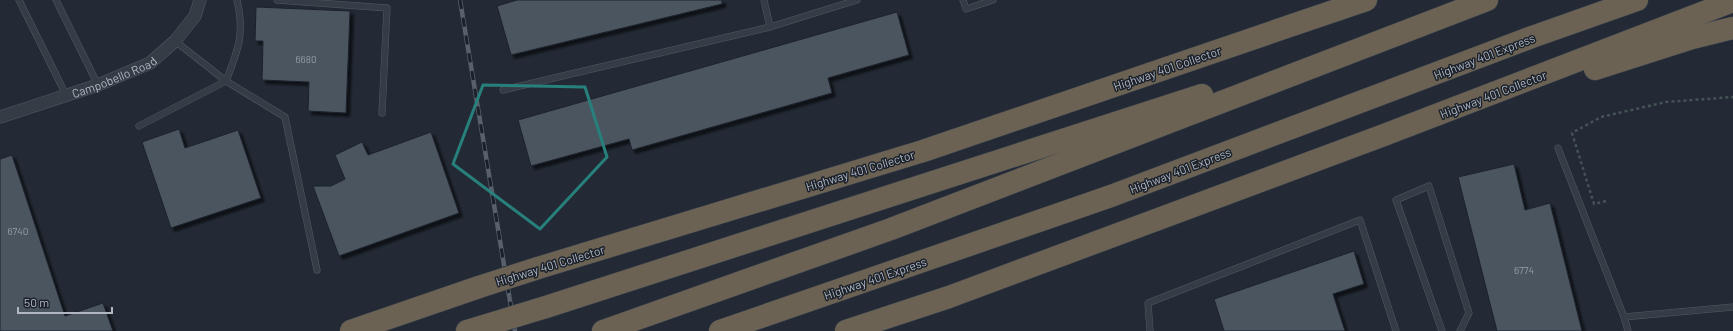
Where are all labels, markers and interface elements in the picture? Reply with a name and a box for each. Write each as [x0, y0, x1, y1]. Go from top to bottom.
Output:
street label: Highway 401 Express [1431, 30, 1537, 82]
street label: Highway 401 Collector [1111, 43, 1223, 93]
street label: Campobello Road [70, 53, 160, 100]
house number: 6680 [295, 53, 317, 65]
street label: Highway 401 Collector [1438, 67, 1549, 121]
street label: Highway 401 Express [1127, 144, 1233, 196]
street label: Highway 401 Collector [804, 147, 917, 193]
house number: 6740 [7, 225, 29, 237]
street label: Highway 401 Collector [494, 242, 607, 288]
street label: Highway 401 Express [822, 254, 928, 302]
house number: 6774 [1514, 264, 1534, 276]
scale bar [18, 289, 112, 315]
text: 50 m [24, 295, 49, 309]

